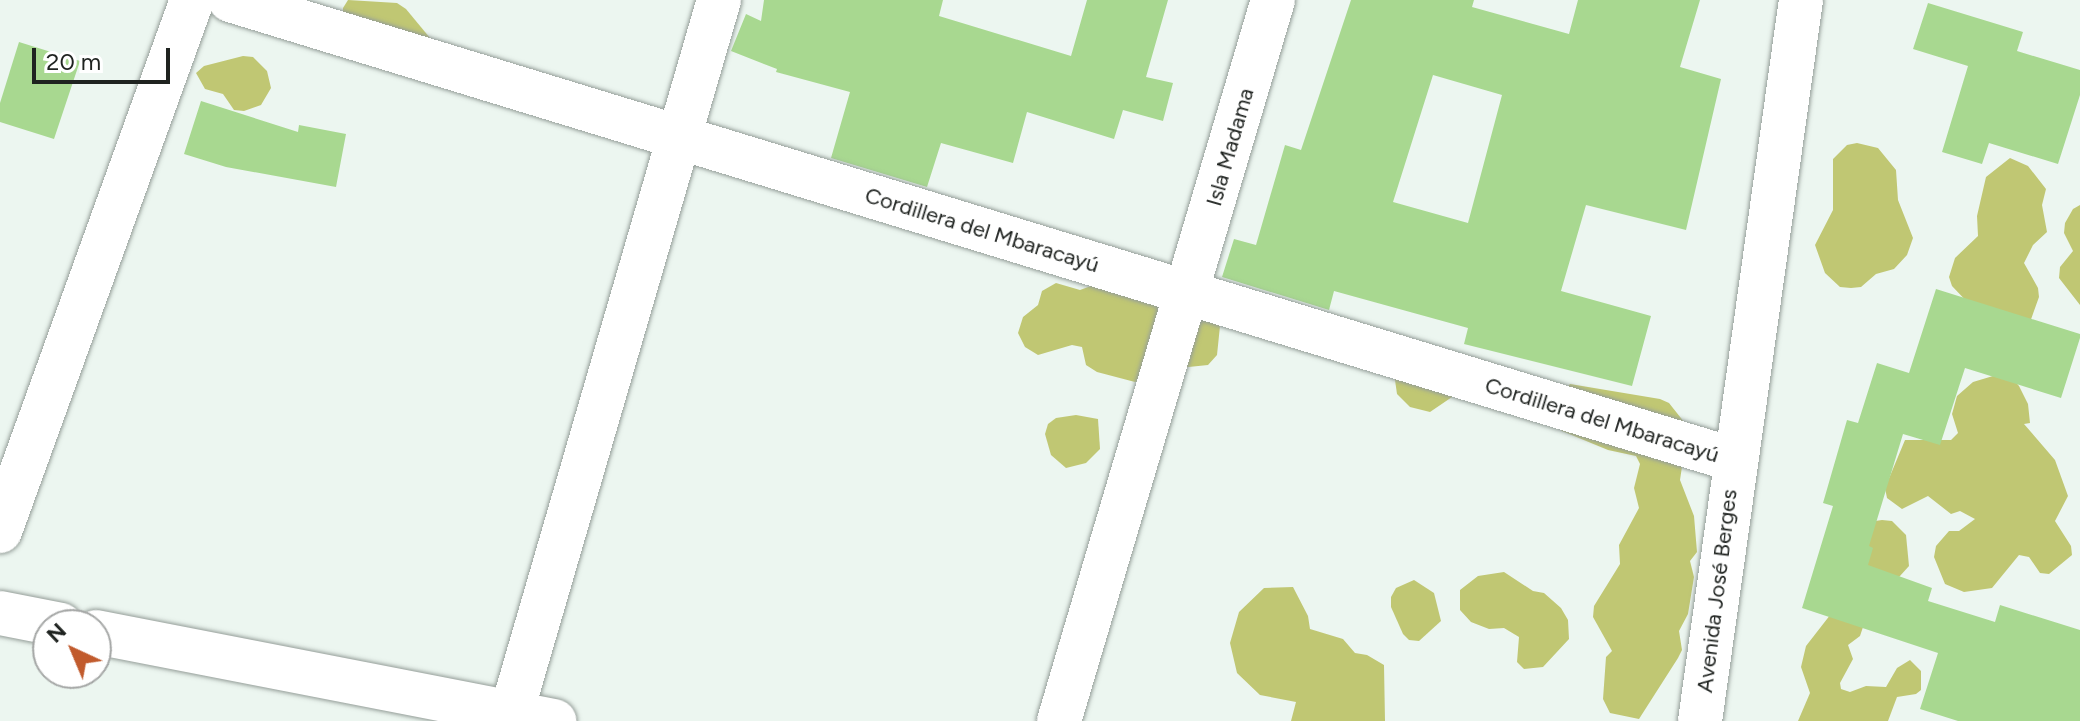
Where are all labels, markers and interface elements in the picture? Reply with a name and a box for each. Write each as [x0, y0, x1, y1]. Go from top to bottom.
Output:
scale bar [36, 32, 174, 82]
text: 20 m [46, 47, 101, 76]
street label: Isla Madama [1201, 85, 1259, 209]
street label: Cordillera del Mbaracayú [862, 182, 1102, 278]
street label: Cordillera del Mbaracayú [1482, 372, 1722, 468]
street label: Avenida José Berges [1691, 488, 1743, 694]
north arrow [32, 609, 112, 689]
text: N [41, 617, 72, 648]

